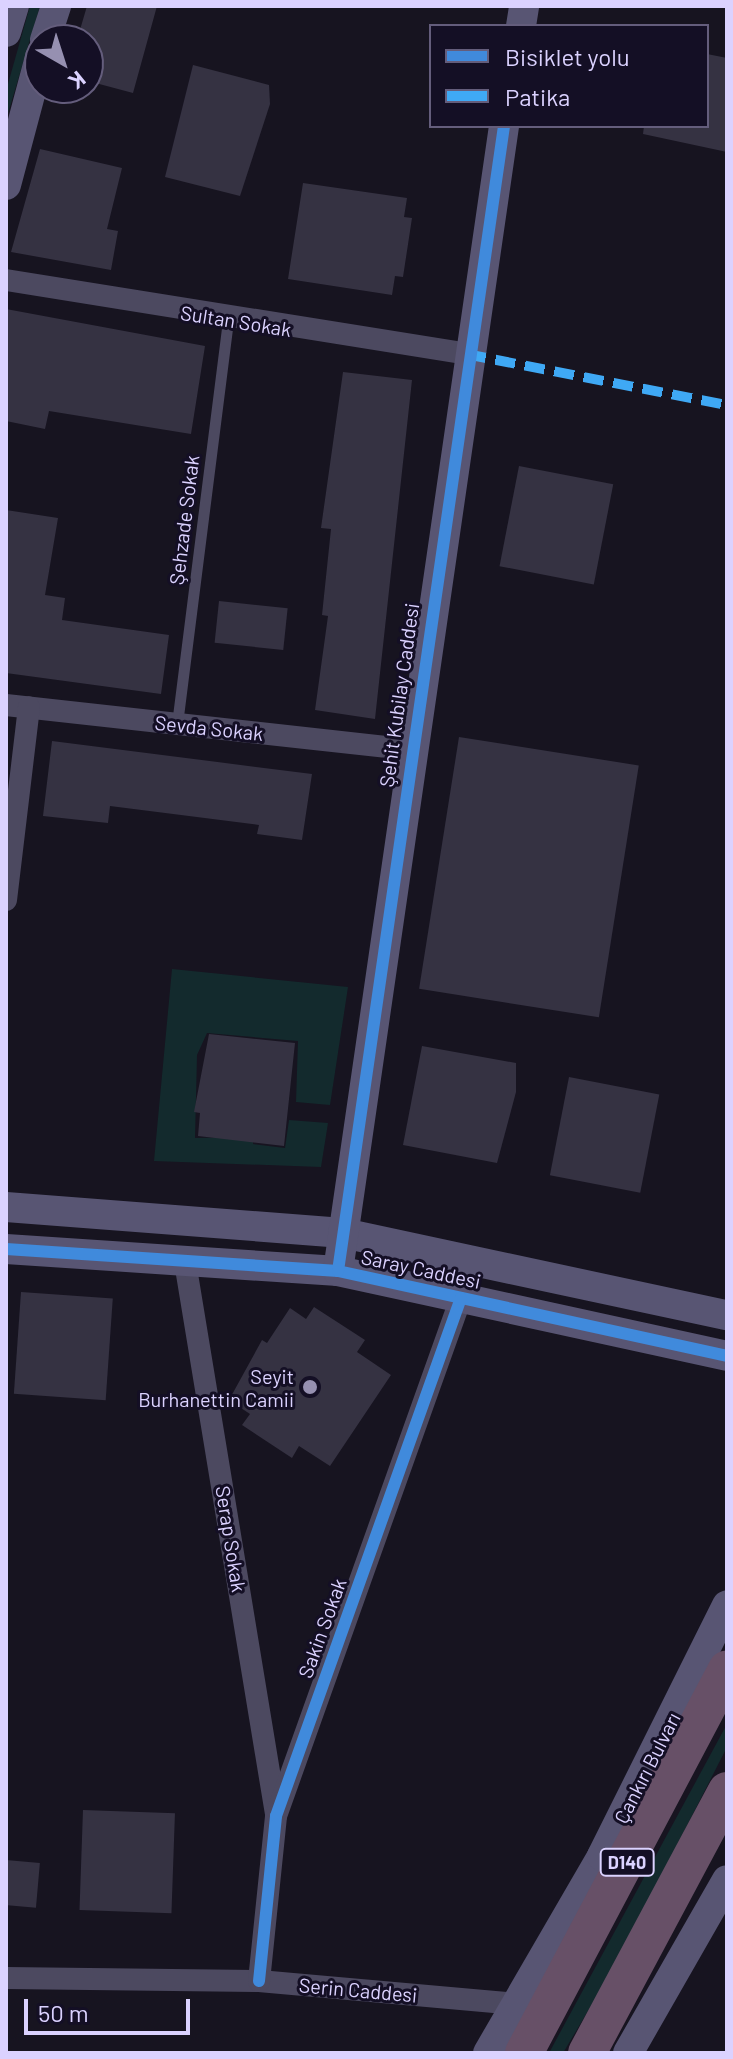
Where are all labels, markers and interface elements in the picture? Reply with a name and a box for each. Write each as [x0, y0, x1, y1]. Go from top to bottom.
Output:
north arrow [24, 24, 104, 104]
legend [429, 24, 709, 128]
text: Bisiklet yolu [505, 42, 630, 71]
text: K [64, 67, 91, 96]
text: Patika [505, 82, 570, 111]
street label: Sultan Sokak [179, 300, 293, 342]
street label: Şehzade Sokak [164, 454, 204, 586]
street label: Şehit Kubilay Caddesi [374, 601, 424, 789]
street label: Sevda Sokak [154, 710, 264, 746]
street label: Saray Caddesi [359, 1245, 483, 1293]
place label: Seyit Burhanettin Camii [138, 1364, 294, 1411]
marker: Seyit Burhanettin Camii [301, 1378, 319, 1396]
street label: Serap Sokak [211, 1484, 251, 1594]
street label: Sakin Sokak [293, 1575, 351, 1681]
street label: Çankırı Bulvarı [609, 1708, 685, 1828]
road number: D140 [599, 1848, 655, 1876]
street label: Serin Caddesi [298, 1973, 418, 2007]
scale bar [28, 1983, 194, 2033]
text: 50 m [38, 1998, 89, 2027]

